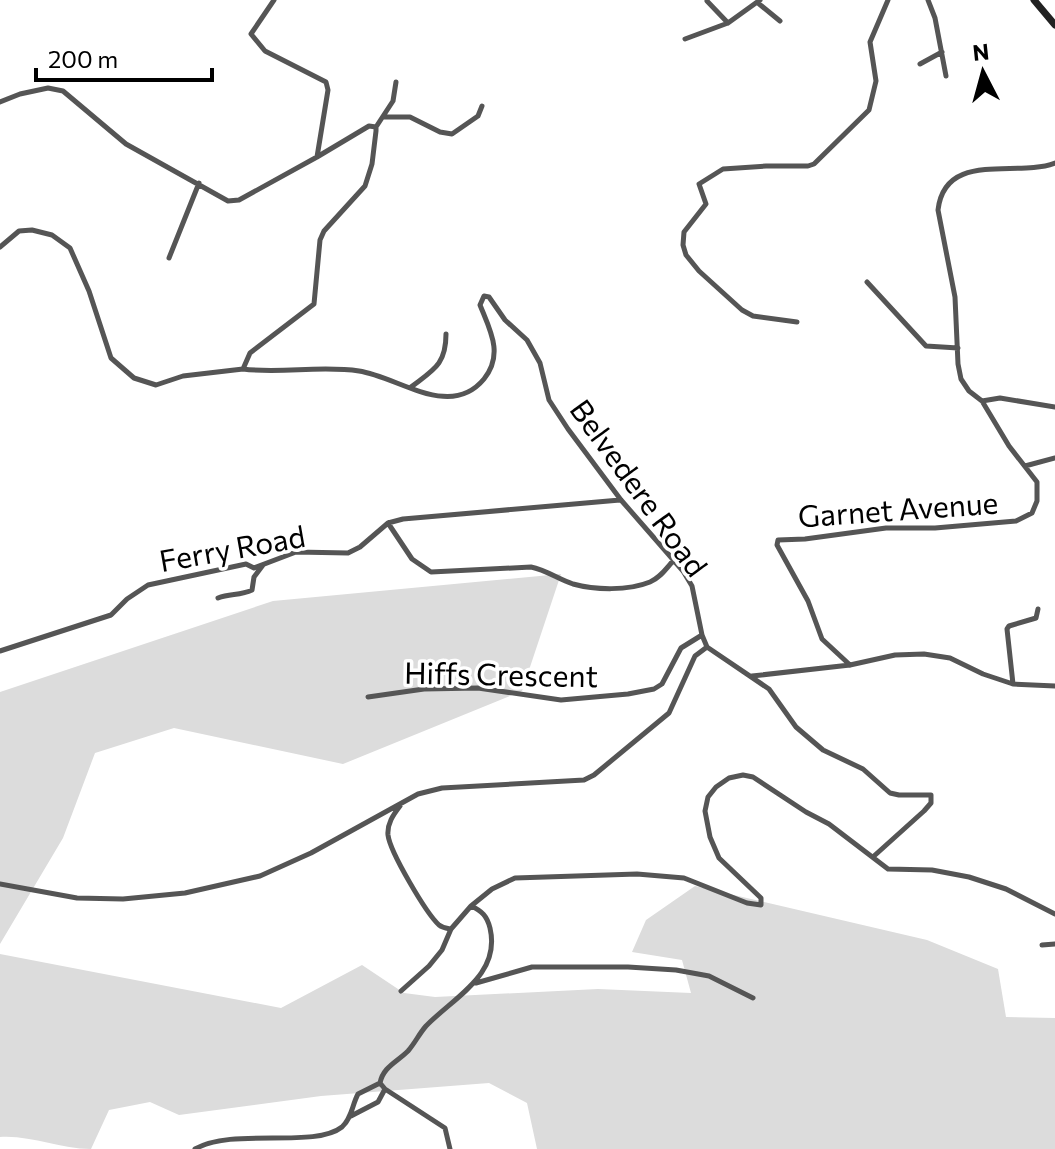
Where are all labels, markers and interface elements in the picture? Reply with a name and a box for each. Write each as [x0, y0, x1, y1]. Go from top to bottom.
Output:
scale bar [36, 32, 212, 82]
north arrow [943, 32, 1023, 112]
text: N [971, 37, 990, 66]
text: 200 m [48, 44, 118, 73]
street label: Belvedere Road [563, 391, 717, 583]
street label: Garnet Avenue [797, 483, 999, 533]
street label: Ferry Road [156, 516, 308, 578]
street label: Hiffs Crescent [404, 653, 598, 693]

